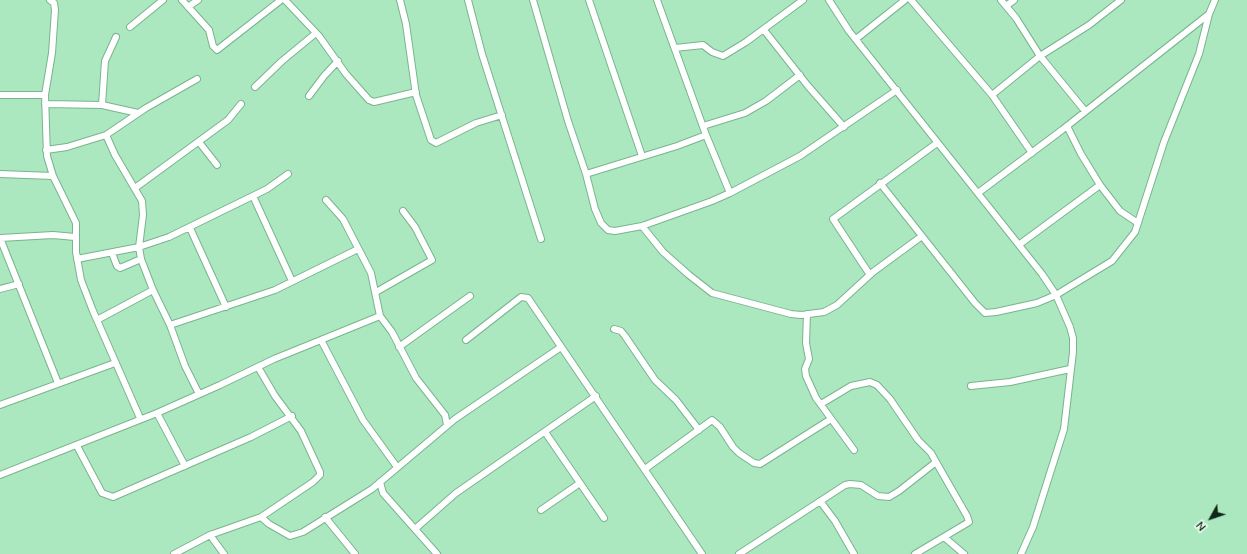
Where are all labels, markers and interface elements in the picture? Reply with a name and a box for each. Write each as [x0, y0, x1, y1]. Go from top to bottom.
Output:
north arrow [1191, 498, 1231, 538]
text: N [1193, 518, 1210, 534]

